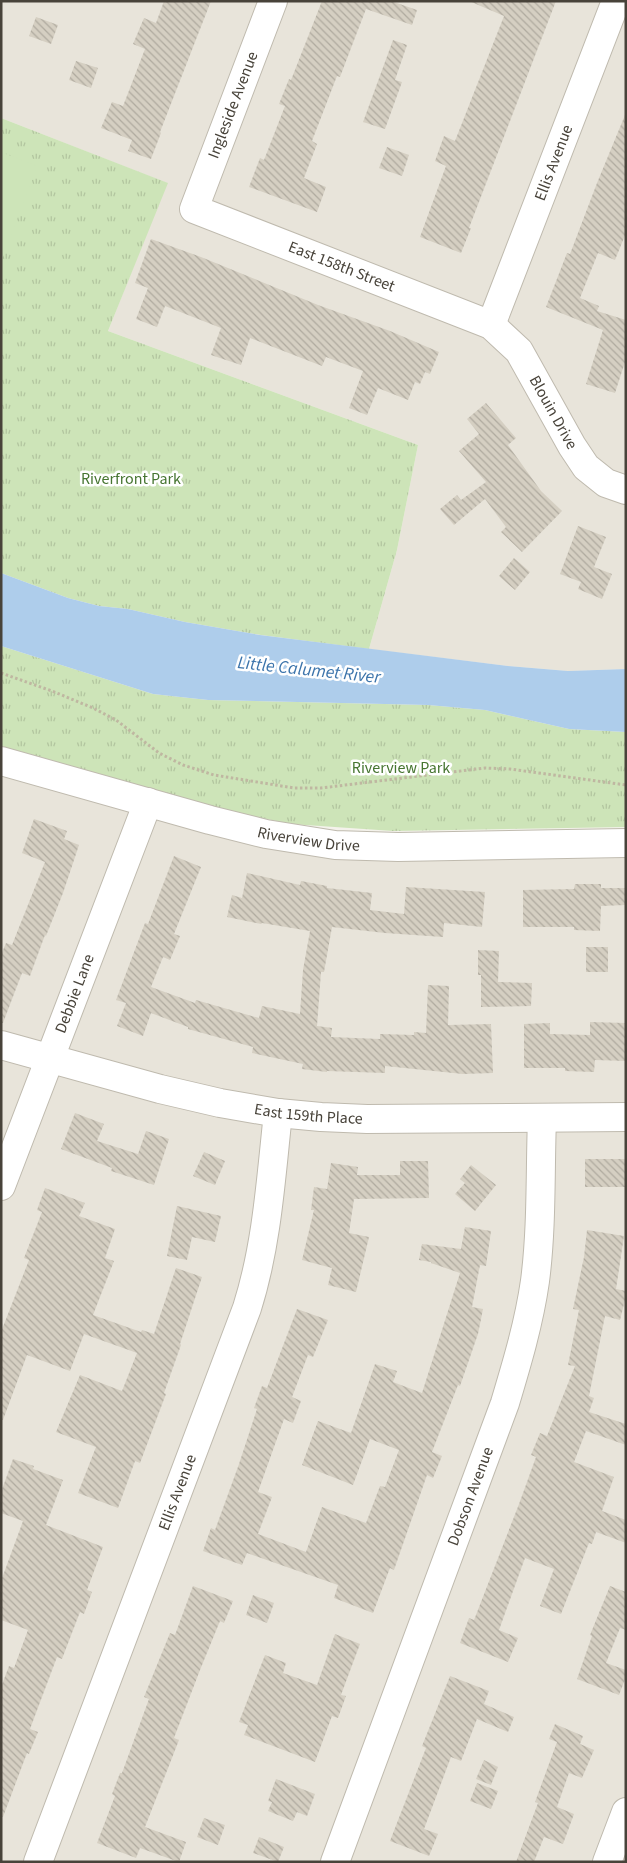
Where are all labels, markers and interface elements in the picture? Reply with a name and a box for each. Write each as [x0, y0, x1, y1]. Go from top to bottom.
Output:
street label: Ingleside Avenue [202, 48, 264, 162]
street label: Ellis Avenue [529, 121, 578, 204]
street label: East 158th Street [285, 236, 399, 298]
street label: Blouin Drive [524, 372, 583, 454]
park label: Riverfront Park [81, 468, 181, 490]
water label: Little Calumet River [236, 650, 383, 690]
park label: Riverview Park [352, 757, 450, 779]
street label: Riverview Drive [255, 821, 360, 857]
street label: Debbie Lane [50, 951, 100, 1036]
street label: East 159th Place [253, 1098, 363, 1130]
street label: Dobson Avenue [442, 1444, 499, 1549]
street label: Ellis Avenue [153, 1451, 202, 1534]

